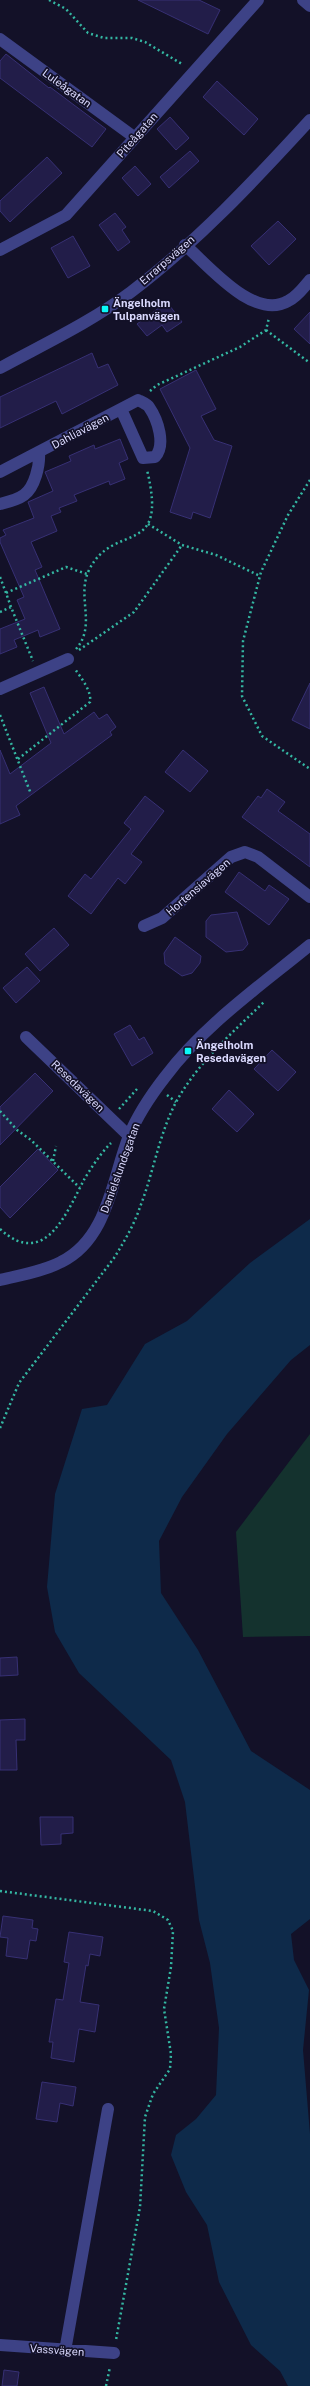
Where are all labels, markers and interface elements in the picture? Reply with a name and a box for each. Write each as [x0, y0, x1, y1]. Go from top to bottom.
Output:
street label: Luleågatan [40, 66, 94, 110]
street label: Piteågatan [114, 110, 160, 160]
street label: Errarpsvägen [137, 233, 197, 287]
place label: Ängelholm Tulpanvägen [113, 296, 180, 322]
marker: Ängelholm Tulpanvägen [100, 304, 110, 314]
street label: Dahliavägen [50, 411, 110, 451]
street label: Hortensiavägen [164, 856, 232, 918]
place label: Ängelholm Resedavägen [196, 1038, 266, 1064]
marker: Ängelholm Resedavägen [183, 1046, 193, 1056]
street label: Resedavägen [49, 1058, 107, 1114]
street label: Danielslundsgatan [98, 1121, 142, 1215]
street label: Vassvägen [29, 2342, 85, 2358]

